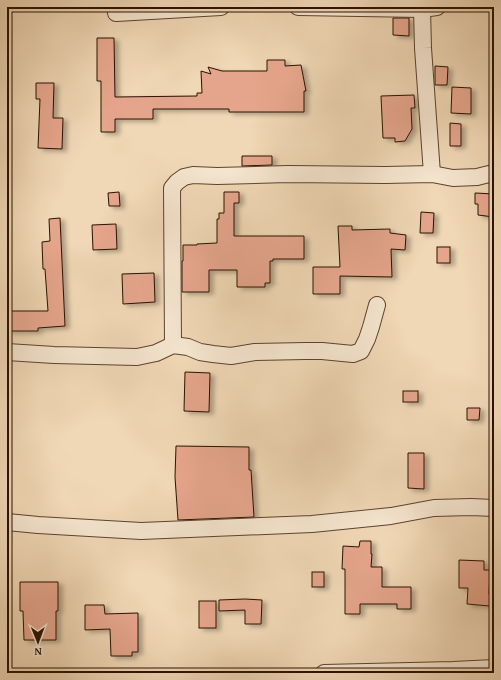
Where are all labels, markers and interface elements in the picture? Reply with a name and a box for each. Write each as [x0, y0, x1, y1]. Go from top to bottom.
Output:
north arrow [18, 622, 58, 662]
text: N [34, 644, 42, 660]

